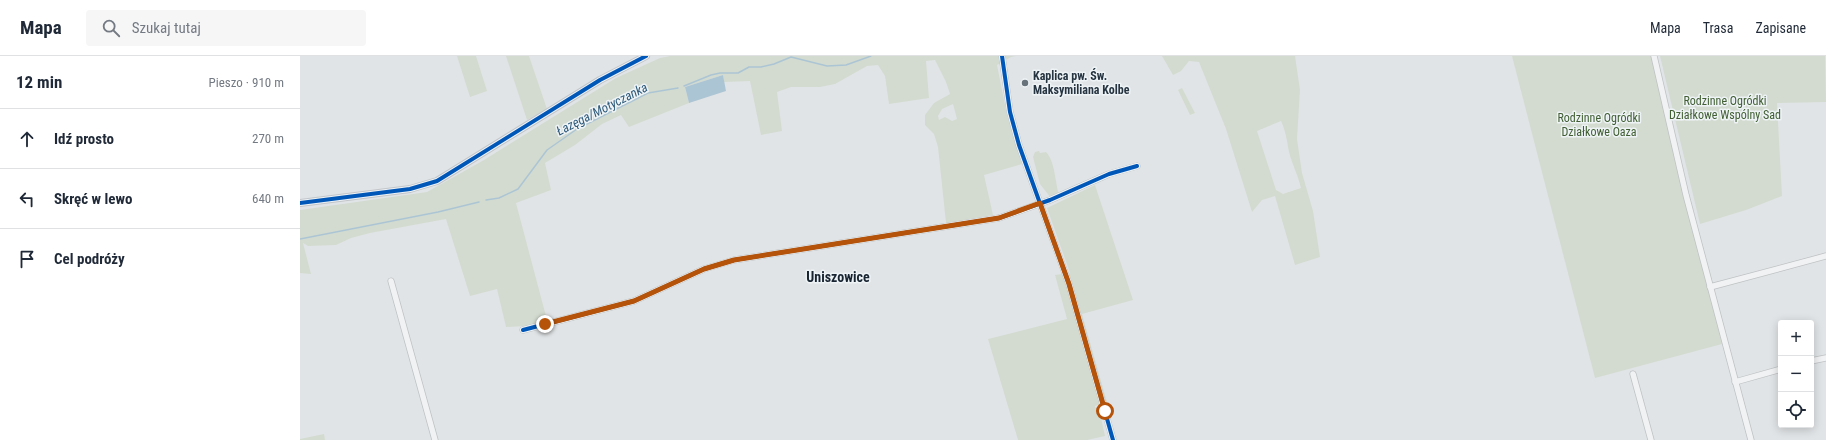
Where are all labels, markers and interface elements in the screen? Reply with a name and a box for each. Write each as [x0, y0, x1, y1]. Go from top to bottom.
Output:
search box [86, 10, 366, 46]
text: Mapa [20, 16, 62, 39]
icon: search [100, 17, 122, 39]
text: Szukaj tutaj [132, 19, 201, 37]
text: Mapa [1650, 20, 1681, 36]
text: Trasa [1703, 20, 1733, 36]
text: Zapisane [1755, 20, 1806, 36]
place label: Kaplica pw. Św. Maksymiliana Kolbe [1033, 68, 1130, 97]
text: 12 min [16, 72, 62, 92]
text: Pieszo · 910 m [209, 75, 284, 90]
marker: Kaplica pw. Św. Maksymiliana Kolbe [1020, 78, 1030, 88]
water label: Łazęga/Motyczanka [554, 80, 650, 138]
park label: Rodzinne Ogródki Działkowe Wspólny Sad [1669, 94, 1781, 122]
park label: Rodzinne Ogródki Działkowe Oaza [1557, 111, 1641, 139]
icon: ahead [16, 128, 38, 150]
text: Idź prosto [54, 130, 114, 148]
text: 270 m [252, 131, 284, 146]
icon: left [16, 188, 38, 210]
text: Skręć w lewo [54, 190, 133, 208]
text: 640 m [252, 191, 284, 206]
icon: arrive [16, 248, 38, 270]
text: Cel podróży [54, 250, 125, 268]
district label: Uniszowice [806, 269, 870, 285]
route end [536, 315, 554, 333]
map controls [1778, 320, 1814, 428]
button: + [1778, 320, 1814, 356]
button: − [1778, 356, 1814, 392]
button: locate [1778, 392, 1814, 428]
route start [1096, 402, 1114, 420]

